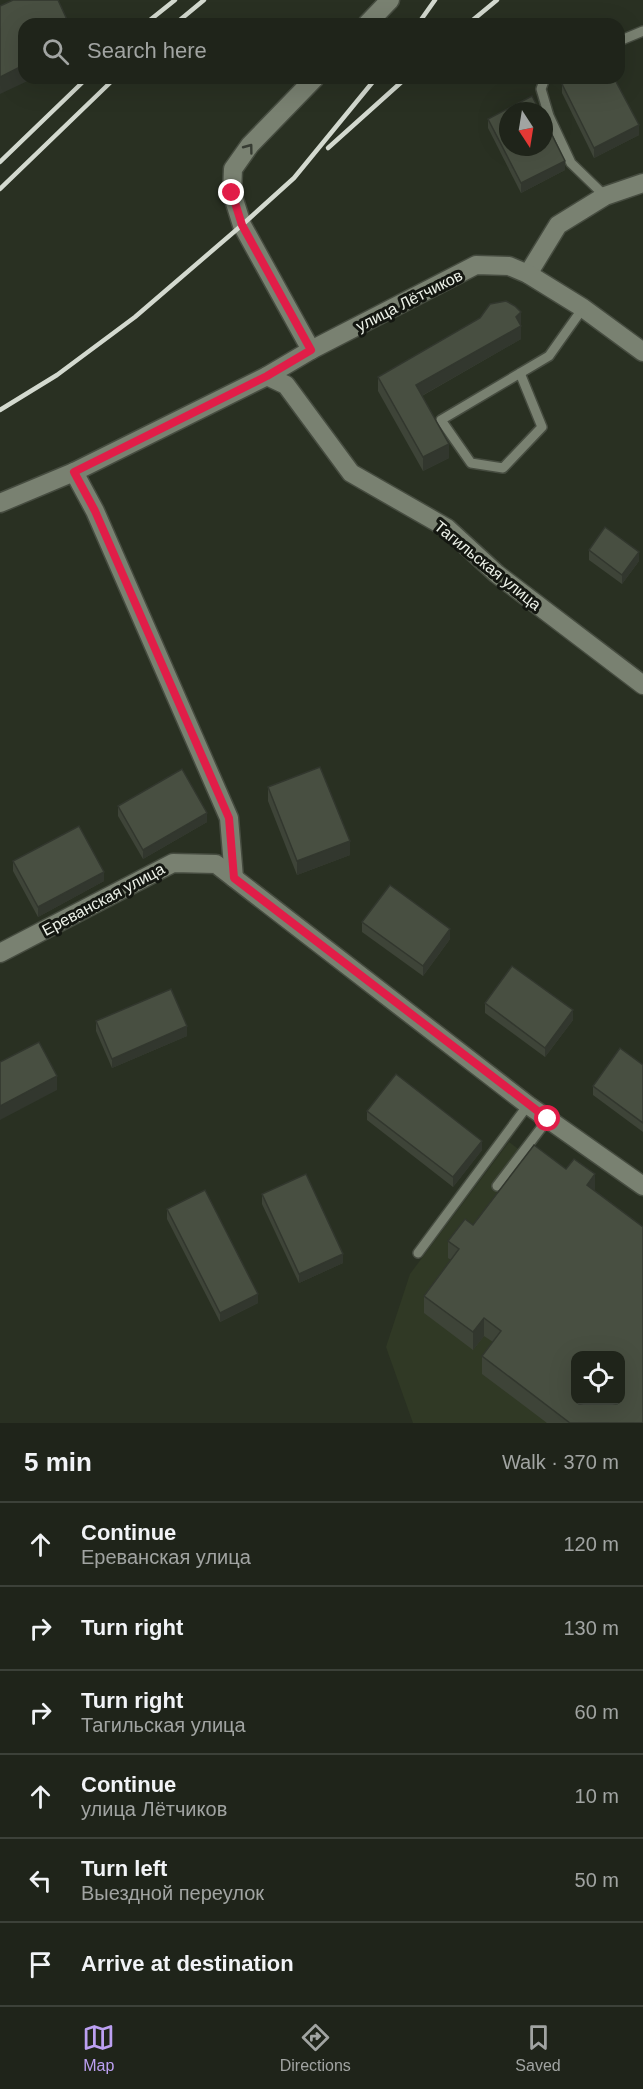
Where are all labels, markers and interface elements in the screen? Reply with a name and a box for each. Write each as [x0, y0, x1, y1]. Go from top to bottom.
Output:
search box [18, 18, 625, 84]
icon: search [39, 35, 72, 68]
text: Search here [87, 38, 207, 63]
north arrow [499, 102, 553, 156]
one-way arrow [241, 143, 252, 154]
route end [218, 179, 244, 205]
street label: улица Лётчиков [353, 266, 465, 335]
street label: Тагильская улица [431, 517, 544, 614]
street label: Ереванская улица [39, 860, 167, 939]
route start [534, 1105, 560, 1131]
map controls [571, 1351, 625, 1405]
button: locate [571, 1351, 625, 1405]
text: 5 min [24, 1447, 92, 1477]
text: Walk · 370 m [502, 1451, 619, 1473]
text: Continue [81, 1520, 176, 1545]
icon: ahead [24, 1528, 57, 1561]
text: 120 m [563, 1533, 619, 1555]
text: Ереванская улица [81, 1546, 251, 1568]
icon: right [24, 1612, 57, 1645]
text: Turn right [81, 1615, 183, 1640]
text: 130 m [563, 1617, 619, 1639]
text: Turn right [81, 1688, 183, 1713]
icon: right [24, 1696, 57, 1729]
text: 60 m [575, 1701, 619, 1723]
text: Тагильская улица [81, 1714, 246, 1736]
text: Continue [81, 1772, 176, 1797]
icon: ahead [24, 1780, 57, 1813]
text: 10 m [575, 1785, 619, 1807]
text: улица Лётчиков [81, 1798, 227, 1820]
text: Turn left [81, 1856, 167, 1881]
icon: left [24, 1864, 57, 1897]
text: 50 m [575, 1869, 619, 1891]
text: Выездной переулок [81, 1882, 264, 1904]
icon: arrive [24, 1948, 57, 1981]
text: Arrive at destination [81, 1951, 294, 1976]
tab: Map [82, 2021, 115, 2075]
tab: Directions [280, 2021, 351, 2075]
tab: Saved [515, 2021, 561, 2075]

